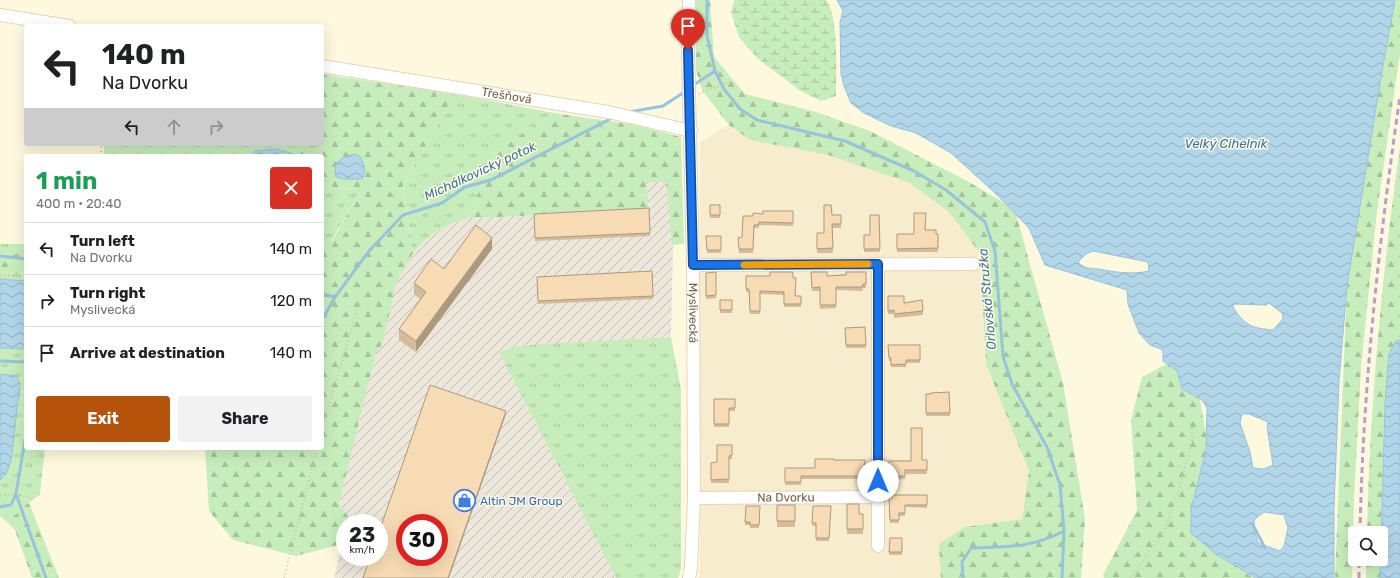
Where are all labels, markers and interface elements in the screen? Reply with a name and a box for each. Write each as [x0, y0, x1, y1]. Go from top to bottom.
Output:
pin [671, 9, 705, 50]
icon: arrive [677, 15, 699, 37]
text: 140 m [102, 38, 186, 71]
icon: left [36, 40, 88, 92]
text: Na Dvorku [102, 72, 188, 94]
street label: Třešňová [481, 85, 533, 107]
icon: left [121, 116, 143, 138]
icon: ahead [163, 116, 185, 138]
icon: right [205, 116, 227, 138]
water label: Velký Cihelník [1184, 136, 1268, 151]
water label: Michálkovický potok [422, 138, 538, 203]
text: 1 min [36, 167, 97, 195]
button: close [270, 167, 312, 209]
text: 400 m · 20:40 [36, 196, 122, 211]
text: Turn left [70, 232, 135, 250]
icon: left [36, 238, 58, 260]
text: 140 m [270, 240, 312, 258]
water label: Orlovská Stružka [975, 247, 999, 350]
text: Na Dvorku [70, 250, 132, 265]
street label: Myslivecká [686, 283, 700, 343]
text: Turn right [70, 284, 145, 302]
icon: right [36, 290, 58, 312]
text: 120 m [270, 292, 312, 310]
text: Myslivecká [70, 302, 135, 317]
icon: arrive [36, 342, 58, 364]
text: Arrive at destination [70, 344, 225, 362]
text: 140 m [270, 344, 312, 362]
button: Exit [36, 396, 170, 442]
button: Share [178, 396, 312, 442]
position arrow [857, 460, 899, 502]
shop icon: Altin JM Group [451, 488, 477, 514]
street label: Na Dvorku [757, 490, 815, 505]
place label: Altin JM Group [480, 494, 563, 508]
speed limit sign: 30 [396, 514, 448, 566]
text: 23 [349, 523, 375, 547]
map controls [1348, 526, 1388, 566]
button: search [1348, 526, 1388, 566]
text: km/h [350, 544, 374, 556]

